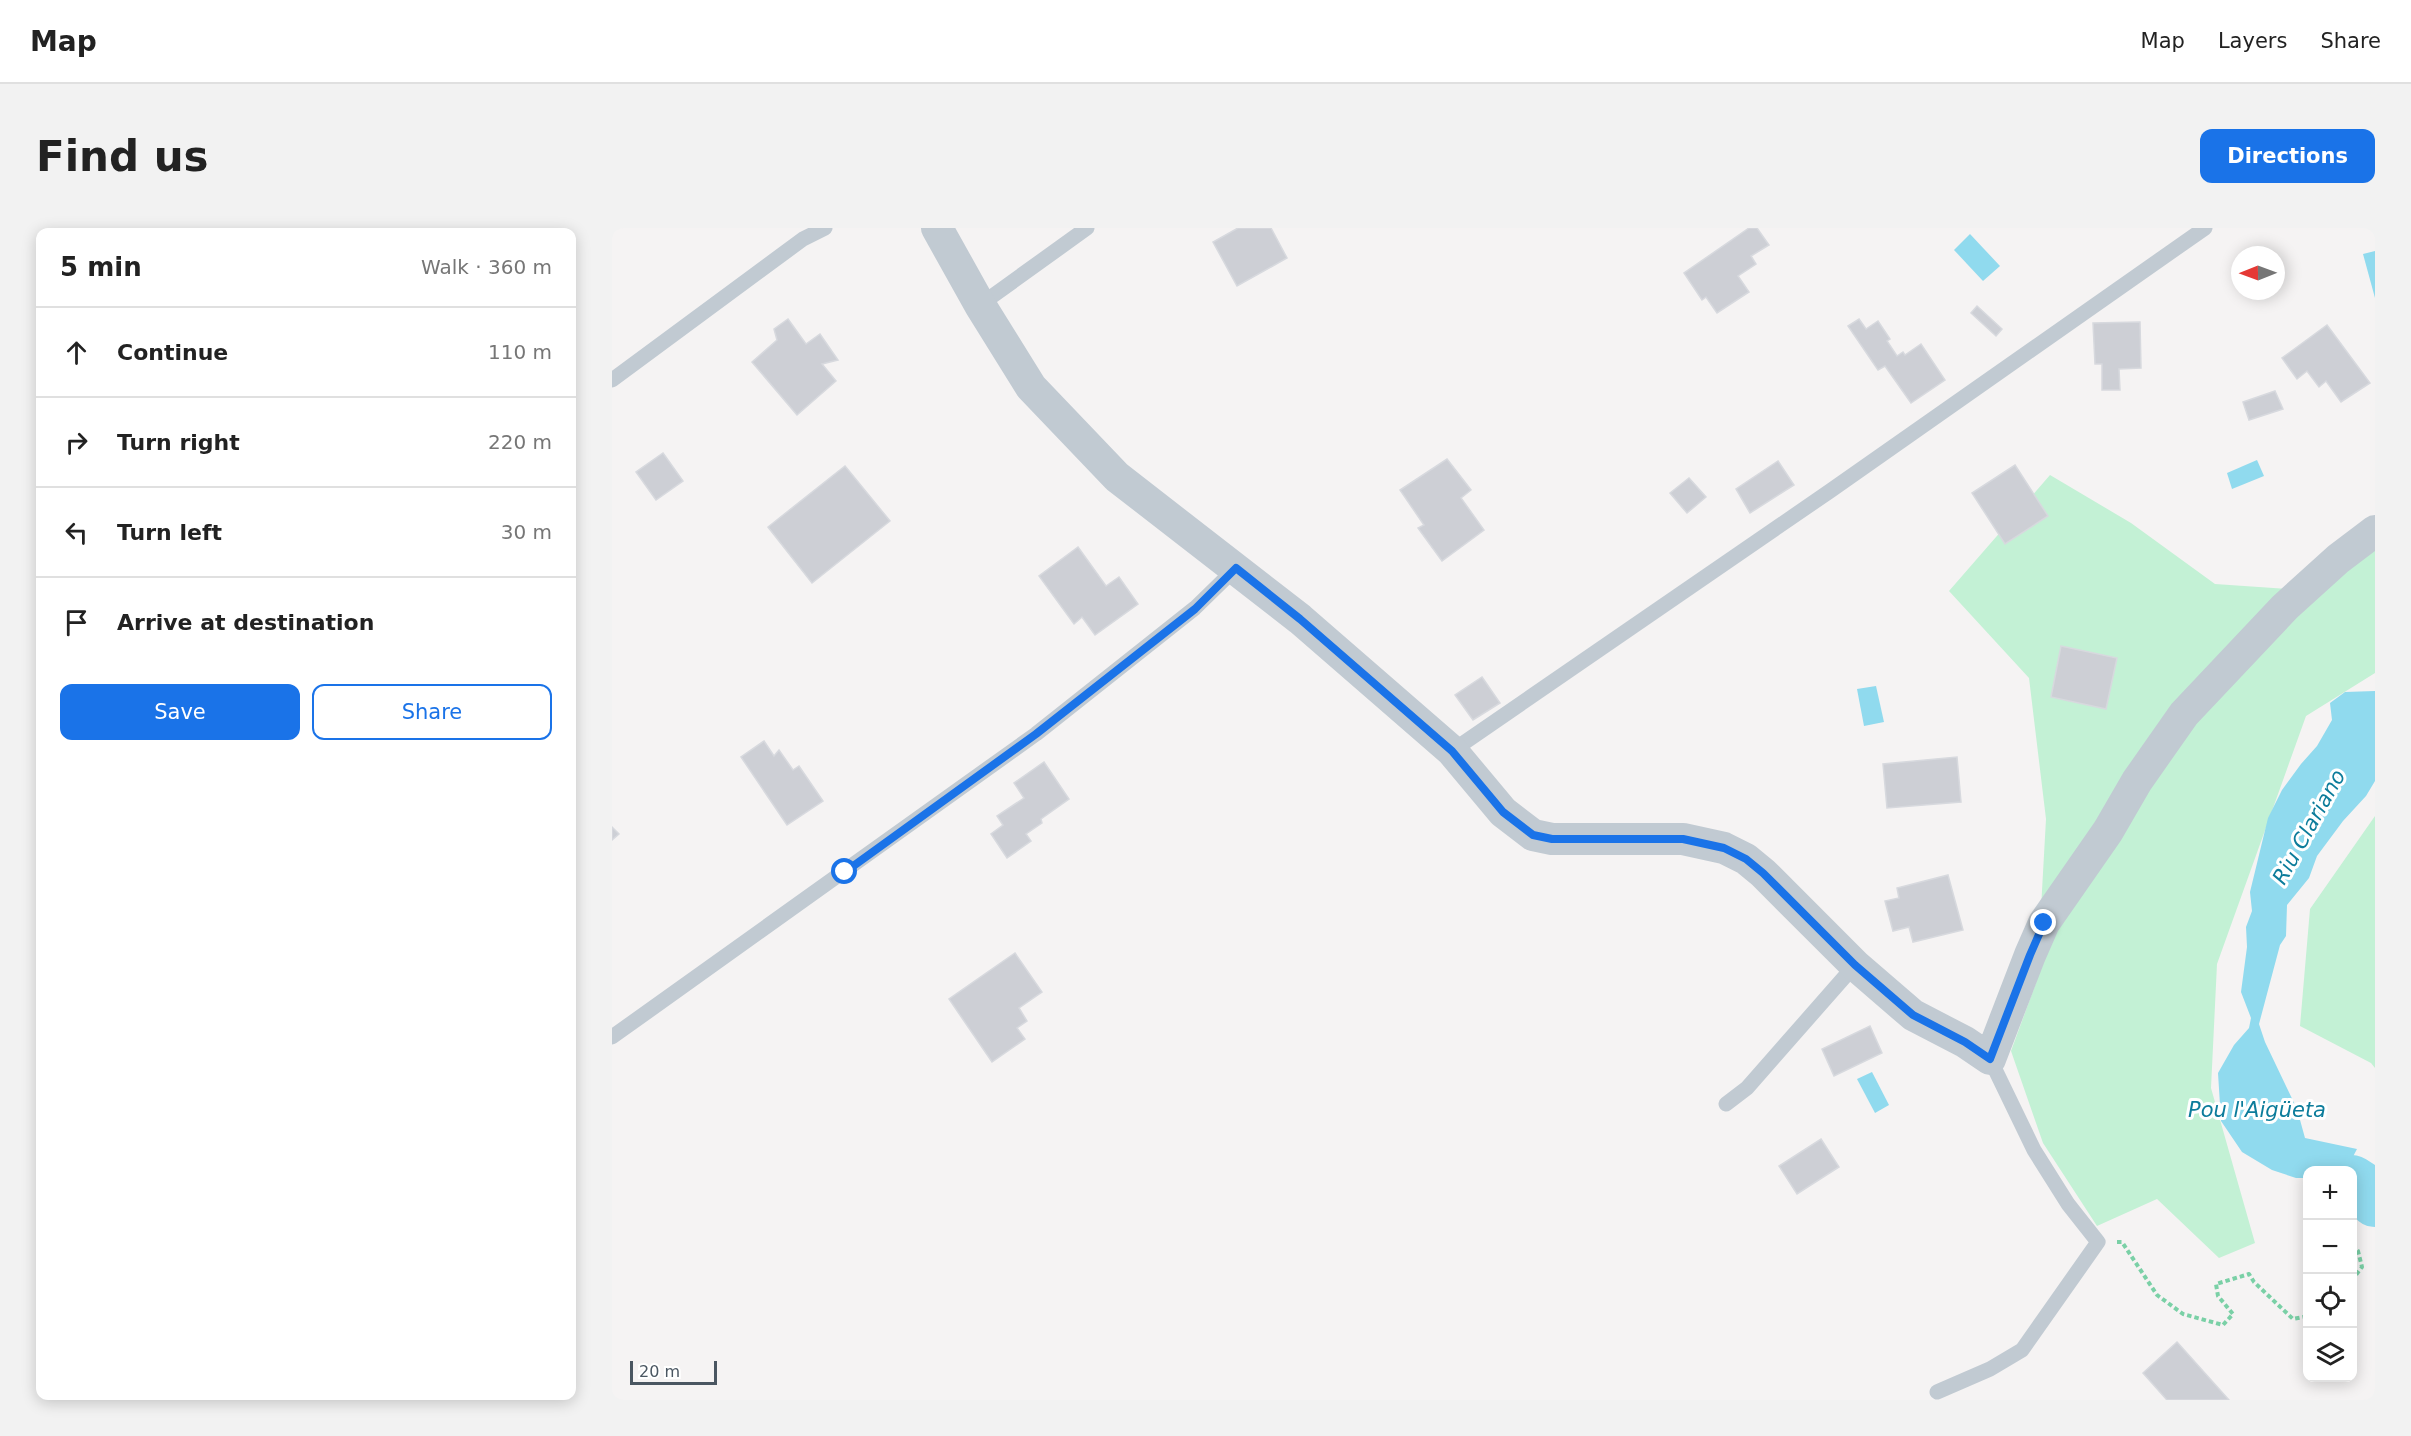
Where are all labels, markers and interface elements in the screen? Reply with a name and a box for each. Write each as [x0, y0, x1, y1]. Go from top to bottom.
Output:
text: Map [30, 25, 97, 58]
text: Map [2141, 29, 2185, 53]
text: Layers [2218, 29, 2287, 53]
text: Share [2320, 29, 2381, 53]
button: Directions [2200, 129, 2375, 183]
text: Find us [36, 132, 209, 181]
north arrow [2231, 246, 2285, 300]
text: 5 min [60, 252, 142, 282]
text: Walk · 360 m [421, 255, 552, 279]
icon: ahead [60, 336, 93, 369]
text: Continue [117, 340, 228, 365]
text: 110 m [488, 340, 552, 364]
icon: right [60, 426, 93, 459]
text: Turn right [117, 430, 240, 455]
text: 220 m [488, 430, 552, 454]
icon: left [60, 516, 93, 549]
text: Turn left [117, 520, 222, 545]
text: 30 m [501, 520, 552, 544]
icon: arrive [60, 606, 93, 639]
text: Arrive at destination [117, 610, 374, 635]
button: Save [60, 684, 300, 740]
button: Share [312, 684, 552, 740]
water label: Riu Clariano [2268, 766, 2350, 888]
route start [831, 858, 857, 884]
route end [2030, 909, 2056, 935]
water label: Pou l'Aigüeta [2188, 1098, 2326, 1122]
map controls [2303, 1166, 2357, 1382]
button: + [2303, 1166, 2357, 1220]
button: − [2303, 1220, 2357, 1274]
button: locate [2303, 1274, 2357, 1328]
button: layers [2303, 1328, 2357, 1382]
scale bar [630, 1358, 717, 1386]
text: 20 m [639, 1362, 680, 1381]

